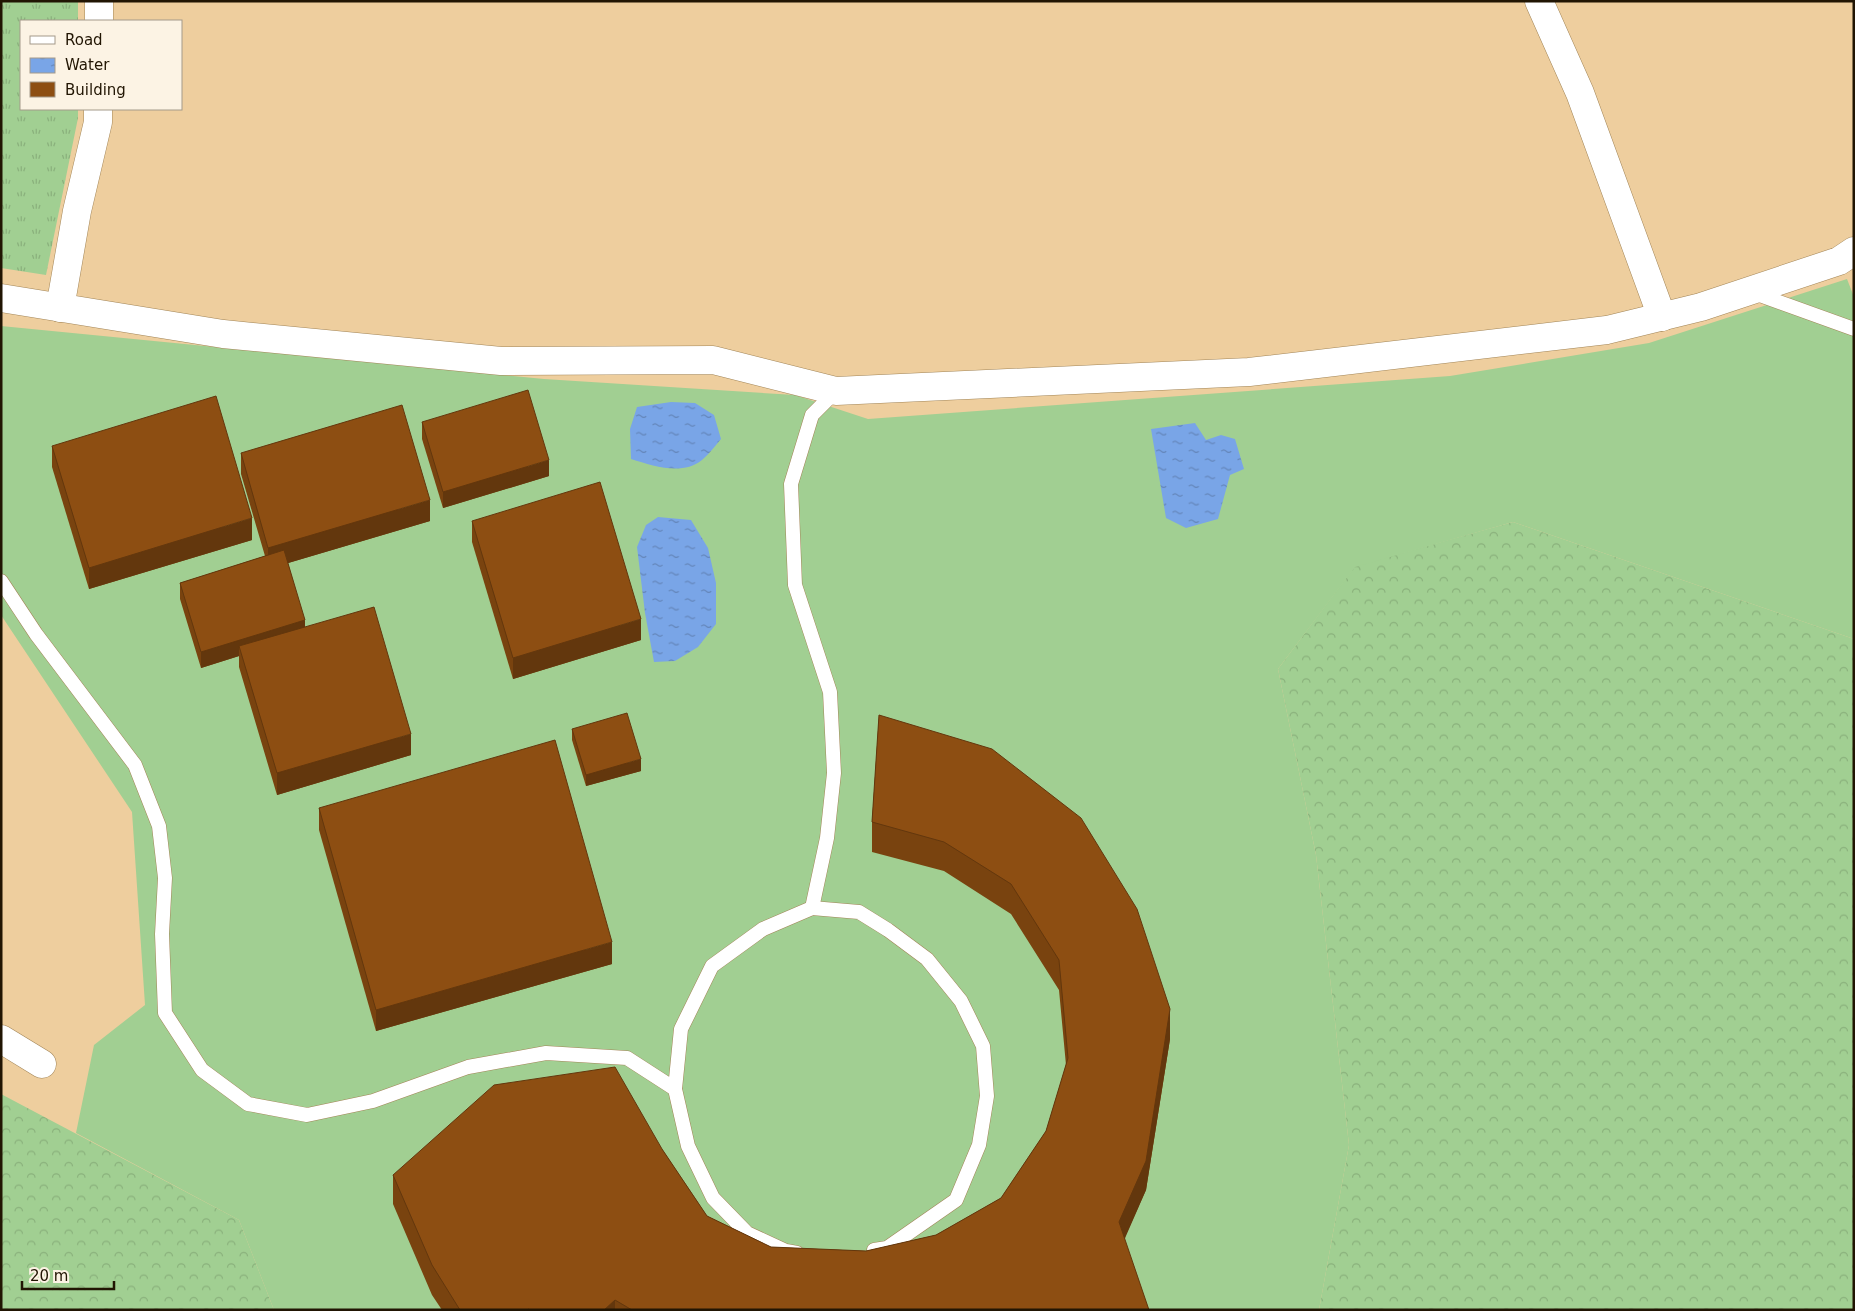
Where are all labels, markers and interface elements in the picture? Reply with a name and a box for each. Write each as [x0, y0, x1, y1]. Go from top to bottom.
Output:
legend [20, 20, 182, 110]
text: Road [65, 31, 103, 49]
text: Water [65, 56, 110, 74]
text: Building [65, 81, 126, 99]
scale bar [22, 1258, 115, 1290]
text: 20 m [30, 1267, 68, 1285]

